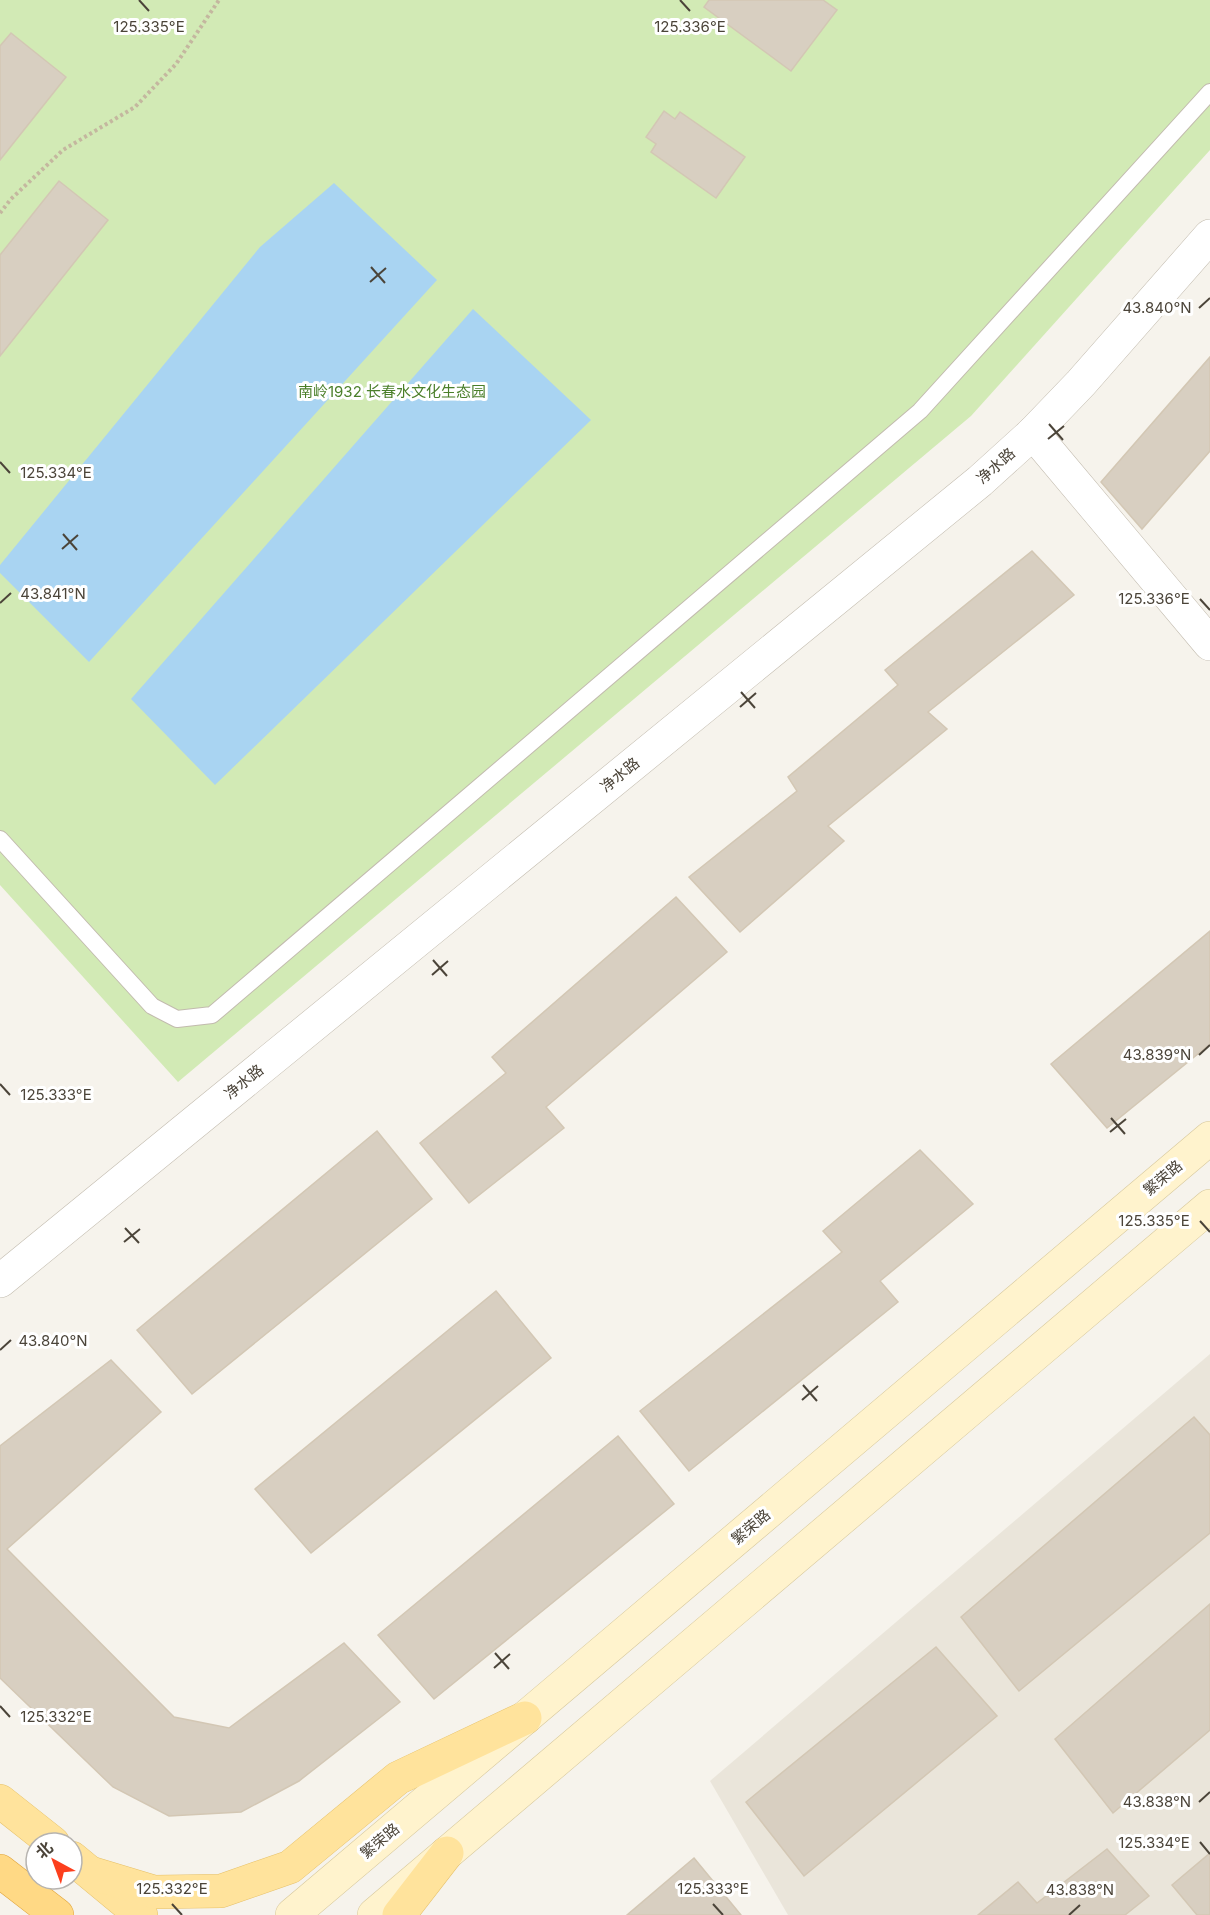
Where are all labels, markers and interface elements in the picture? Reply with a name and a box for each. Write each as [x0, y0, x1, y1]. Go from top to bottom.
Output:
text: 125.335°E [113, 17, 185, 36]
text: 125.336°E [654, 17, 726, 36]
text: 43.840°N [1122, 298, 1192, 317]
park label: 南岭1932 长春水文化生态园 [298, 382, 486, 401]
street label: 净水路 [973, 444, 1019, 488]
text: 125.334°E [20, 463, 92, 482]
text: 43.841°N [20, 584, 86, 603]
text: 125.336°E [1118, 589, 1190, 608]
street label: 净水路 [596, 753, 643, 796]
text: 43.839°N [1123, 1045, 1191, 1064]
street label: 净水路 [220, 1060, 267, 1103]
text: 125.333°E [20, 1085, 92, 1104]
street label: 繁荣路 [1139, 1156, 1186, 1199]
text: 125.335°E [1118, 1211, 1190, 1230]
text: 43.840°N [18, 1331, 88, 1350]
street label: 繁荣路 [727, 1505, 774, 1548]
text: 125.332°E [20, 1707, 92, 1726]
text: 43.838°N [1123, 1792, 1191, 1811]
street label: 繁荣路 [356, 1819, 403, 1862]
north arrow [24, 1831, 84, 1891]
text: 125.334°E [1118, 1833, 1190, 1852]
text: 北 [32, 1837, 57, 1862]
text: 125.332°E [136, 1879, 208, 1898]
text: 125.333°E [677, 1879, 749, 1898]
text: 43.838°N [1046, 1880, 1114, 1899]

